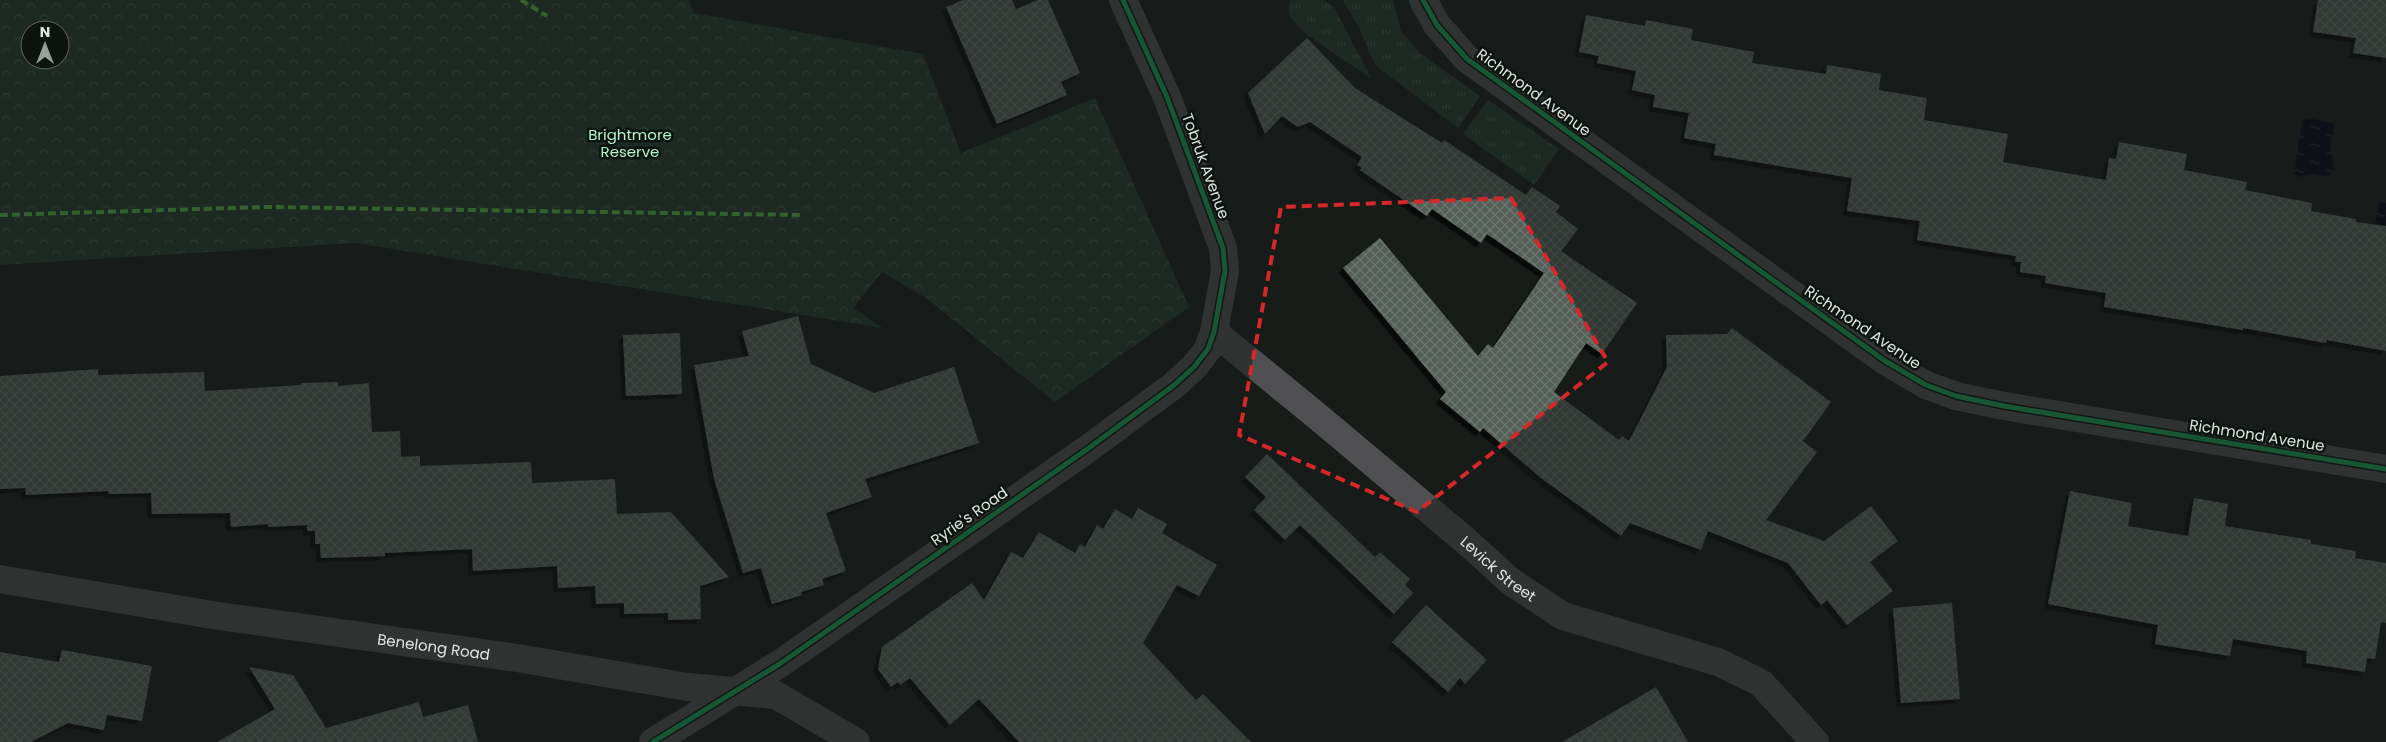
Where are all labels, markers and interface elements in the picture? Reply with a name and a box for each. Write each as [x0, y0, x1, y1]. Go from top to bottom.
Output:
north arrow [20, 20, 70, 70]
text: N [40, 22, 50, 42]
street label: Richmond Avenue [1473, 43, 1595, 141]
street label: Tobruk Avenue [1177, 110, 1235, 222]
park label: Brightmore Reserve [588, 124, 672, 162]
street label: Richmond Avenue [1800, 280, 1926, 374]
street label: Richmond Avenue [2188, 414, 2326, 456]
street label: Ryrie's Road [926, 482, 1012, 550]
street label: Levick Street [1456, 531, 1540, 606]
street label: Benelong Road [376, 628, 491, 665]

